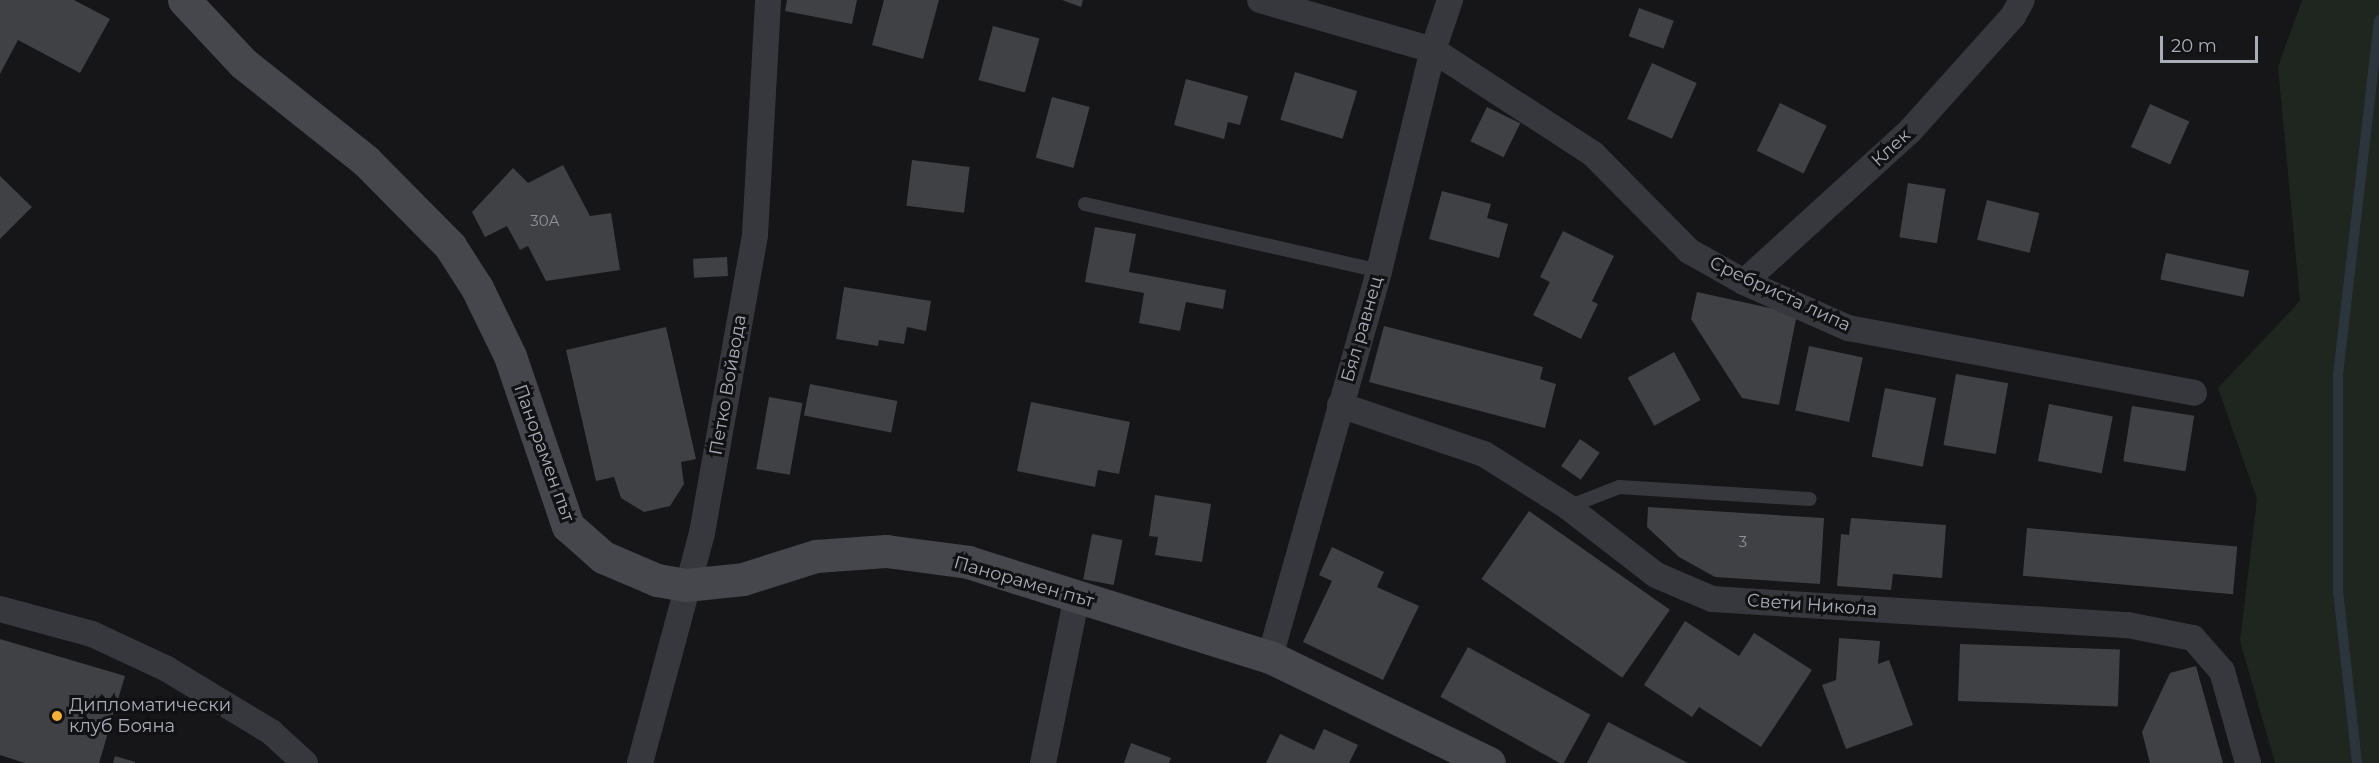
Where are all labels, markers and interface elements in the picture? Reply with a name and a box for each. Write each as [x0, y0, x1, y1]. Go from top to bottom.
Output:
scale bar [2163, 24, 2260, 62]
text: 20 m [2171, 35, 2217, 57]
street label: Клек [1867, 125, 1915, 171]
house number: 30А [530, 212, 560, 230]
street label: Сребриста липа [1706, 252, 1854, 336]
street label: Бял равнец [1337, 274, 1387, 384]
street label: Петко Войвода [705, 313, 751, 457]
street label: Панорамен път [509, 381, 579, 525]
house number: 3 [1739, 533, 1747, 551]
street label: Панорамен път [951, 552, 1097, 612]
street label: Свети Никола [1746, 590, 1878, 620]
place label: Дипломатически клуб Бояна [69, 695, 231, 738]
marker: Дипломатически клуб Бояна [50, 709, 64, 723]

